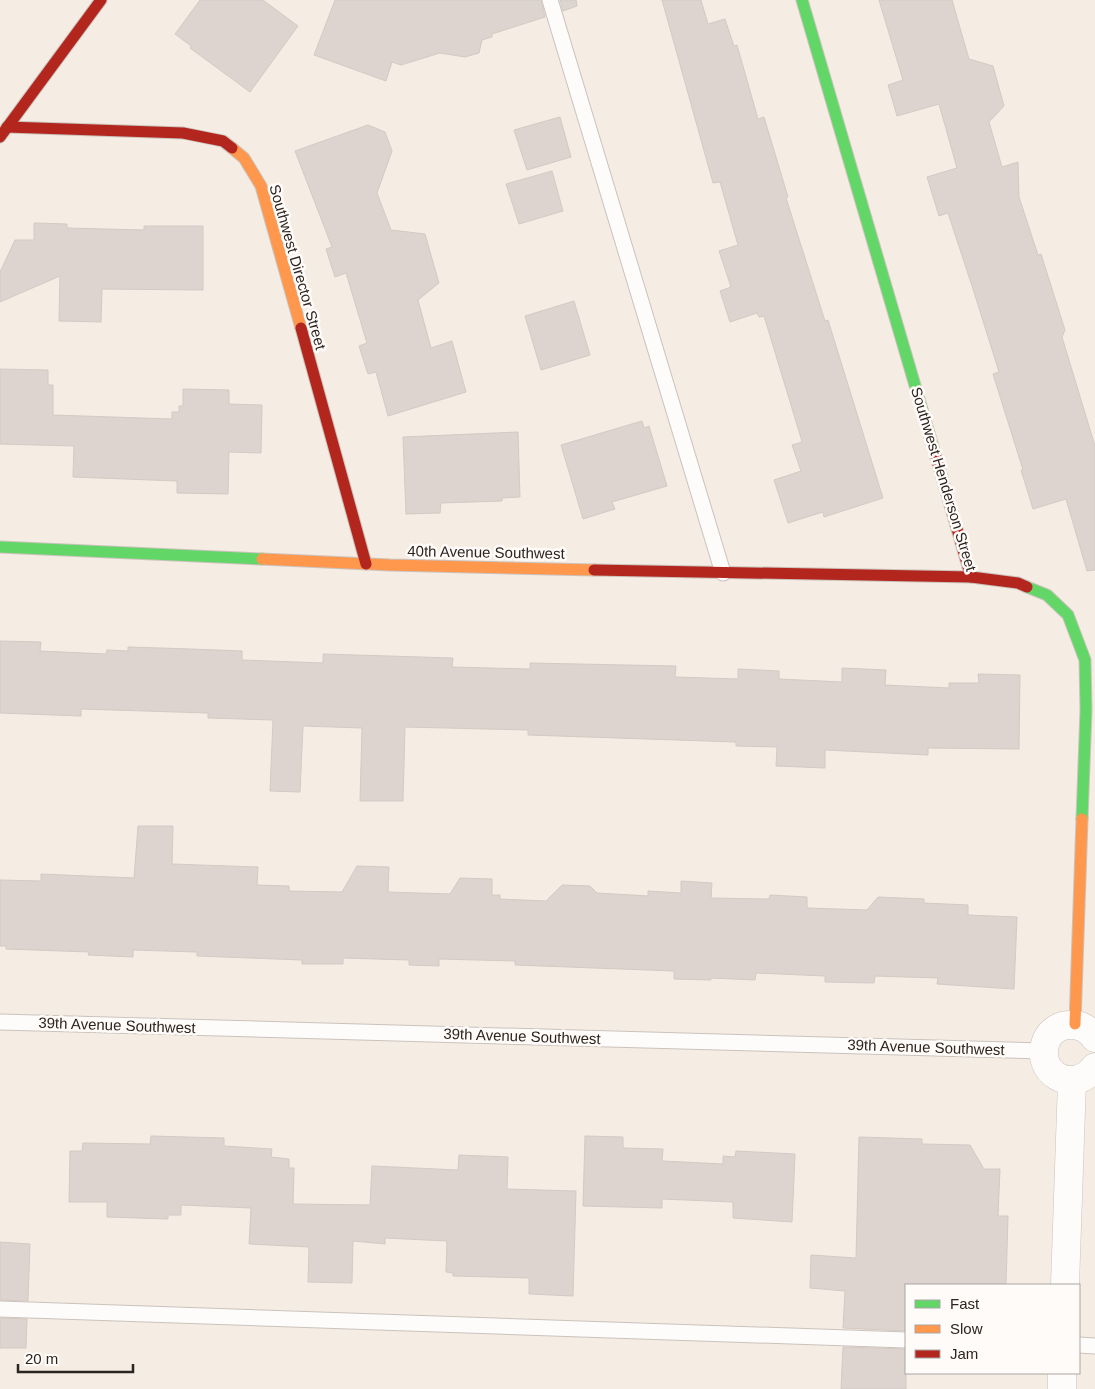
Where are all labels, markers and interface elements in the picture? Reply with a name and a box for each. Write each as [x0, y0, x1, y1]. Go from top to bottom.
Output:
street label: Southwest Director Street [266, 183, 330, 352]
street label: Southwest Henderson Street [908, 385, 980, 574]
street label: 40th Avenue Southwest [407, 542, 566, 562]
street label: 39th Avenue Southwest [38, 1014, 197, 1036]
street label: 39th Avenue Southwest [443, 1025, 602, 1047]
street label: 39th Avenue Southwest [847, 1036, 1006, 1058]
legend [905, 1284, 1080, 1374]
text: Fast [950, 1295, 980, 1312]
text: Slow [950, 1320, 983, 1337]
scale bar [18, 1342, 132, 1374]
text: Jam [950, 1345, 978, 1362]
text: 20 m [25, 1350, 58, 1367]

